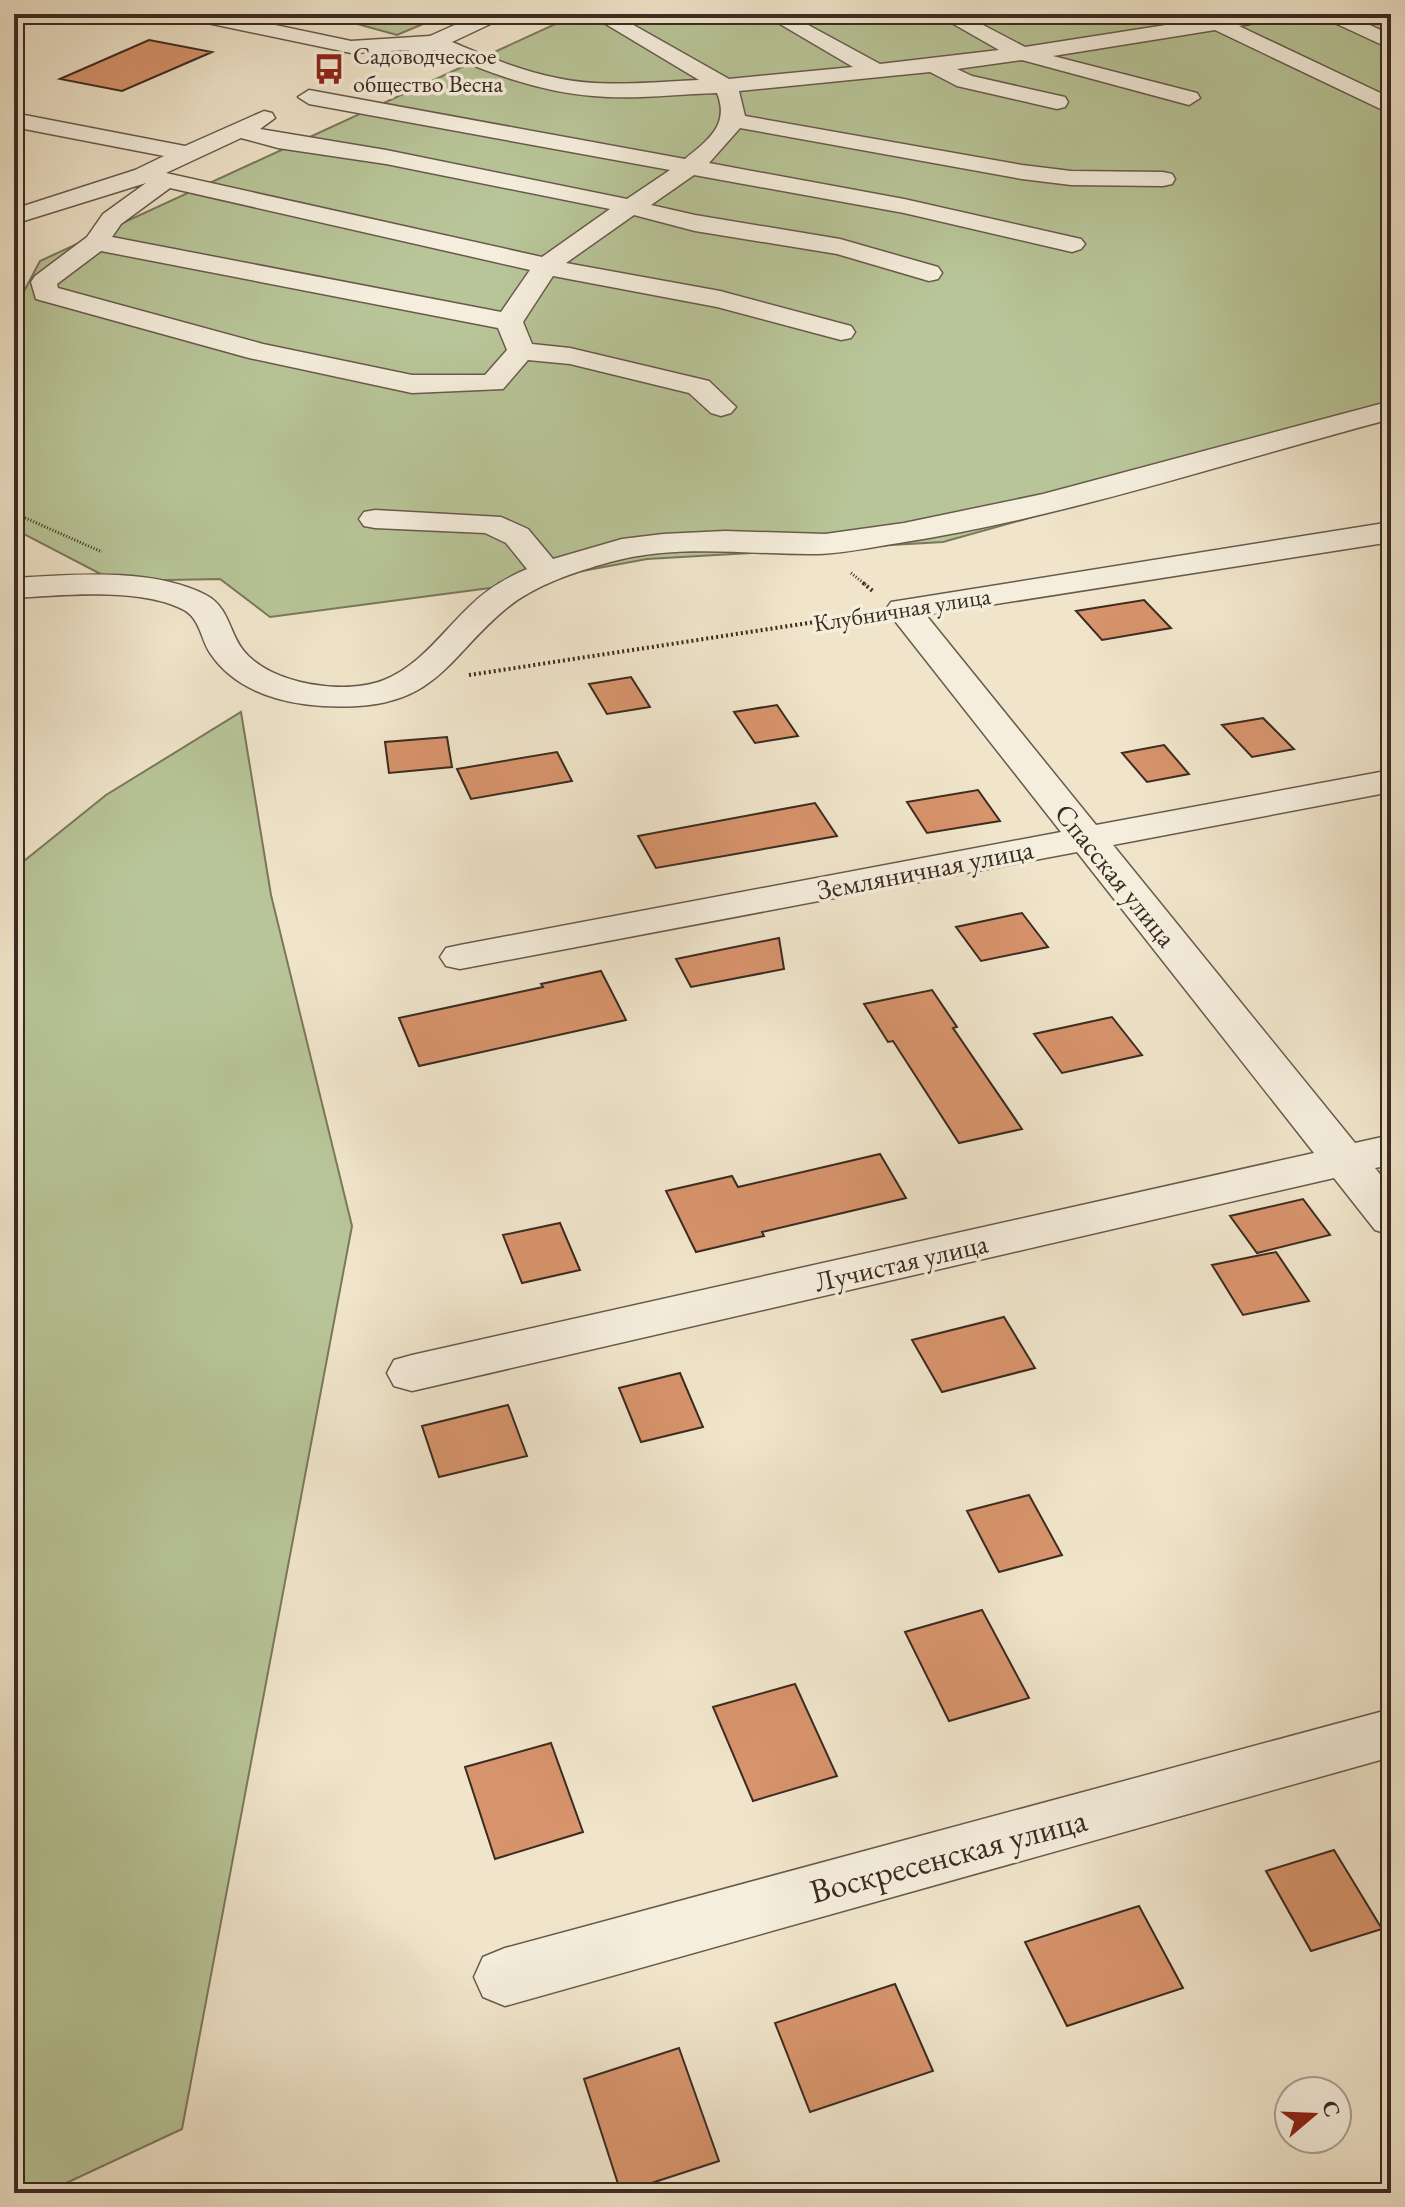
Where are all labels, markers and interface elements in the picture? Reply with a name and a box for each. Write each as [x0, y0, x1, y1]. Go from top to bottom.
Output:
place label: Садоводческое общество Весна [353, 40, 504, 99]
bus stop icon: Садоводческое общество Весна [312, 52, 346, 86]
street label: Клубничная улица [811, 580, 993, 638]
street label: Спасская улица [1047, 796, 1185, 955]
street label: Земляничная улица [814, 830, 1037, 908]
street label: Лучистая улица [811, 1224, 992, 1299]
street label: Воскресенская улица [805, 1797, 1092, 1913]
north arrow [1273, 2075, 1353, 2155]
text: С [1315, 2097, 1348, 2121]

